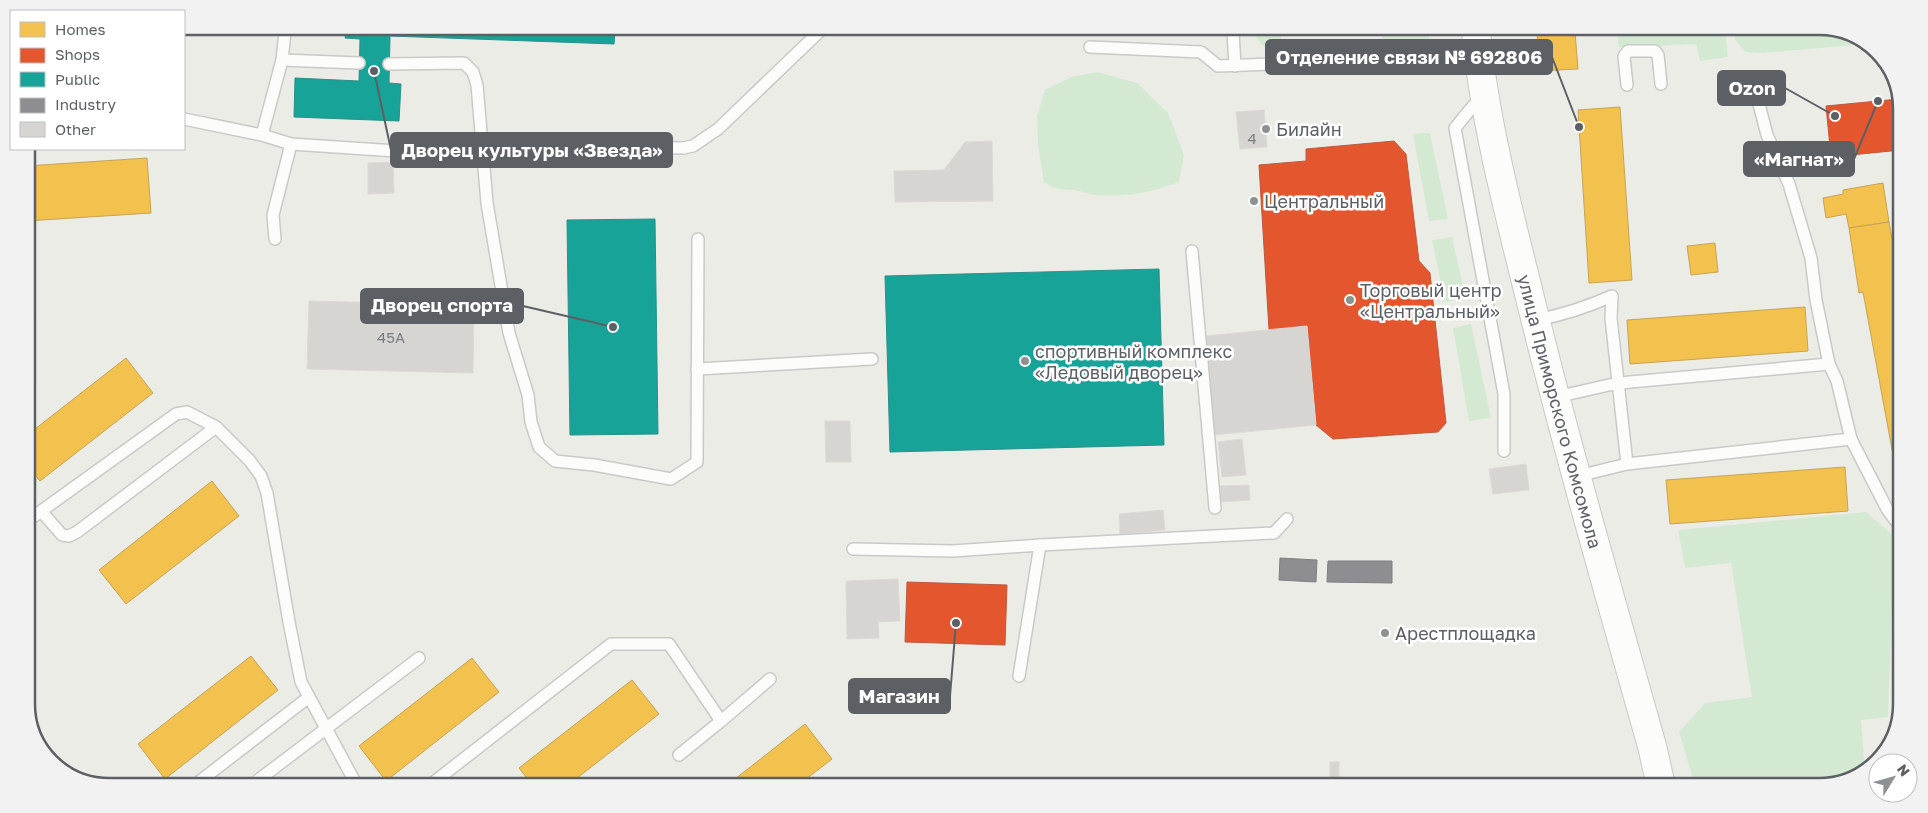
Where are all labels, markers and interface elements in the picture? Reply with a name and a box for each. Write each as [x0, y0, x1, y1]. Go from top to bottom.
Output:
legend [10, 10, 185, 150]
text: Homes [55, 20, 105, 38]
callout: Отделение связи № 692806 [1266, 40, 1552, 74]
text: Shops [55, 45, 100, 63]
text: Отделение связи № 692806 [1276, 45, 1542, 68]
text: Public [55, 70, 100, 88]
callout: Ozon [1718, 71, 1785, 105]
text: Ozon [1729, 76, 1775, 99]
text: Industry [55, 95, 116, 113]
place label: Билайн [1276, 118, 1342, 140]
text: Other [55, 120, 96, 138]
marker: Билайн [1260, 123, 1272, 135]
house number: 4 [1247, 129, 1257, 147]
callout: Дворец культуры «Звезда» [391, 133, 672, 167]
text: Дворец культуры «Звезда» [402, 138, 662, 161]
callout: «Магнат» [1744, 142, 1854, 176]
text: «Магнат» [1754, 147, 1844, 170]
place label: Центральный [1264, 190, 1384, 212]
marker: Центральный [1248, 195, 1260, 207]
street label: улица Приморского Комсомола [1514, 272, 1607, 551]
place label: Торговый центр «Центральный» [1360, 279, 1502, 322]
callout: Дворец спорта [361, 289, 523, 323]
text: Дворец спорта [371, 293, 513, 316]
marker: Торговый центр «Центральный» [1344, 294, 1356, 306]
house number: 45А [377, 328, 405, 346]
place label: спортивный комплекс «Ледовый дворец» [1035, 340, 1232, 383]
marker: спортивный комплекс «Ледовый дворец» [1019, 355, 1031, 367]
place label: Арестплощадка [1395, 622, 1536, 644]
marker: Арестплощадка [1379, 627, 1391, 639]
callout: Магазин [849, 679, 950, 713]
text: Магазин [859, 684, 939, 707]
north arrow [1868, 753, 1918, 803]
text: N [1894, 761, 1914, 779]

